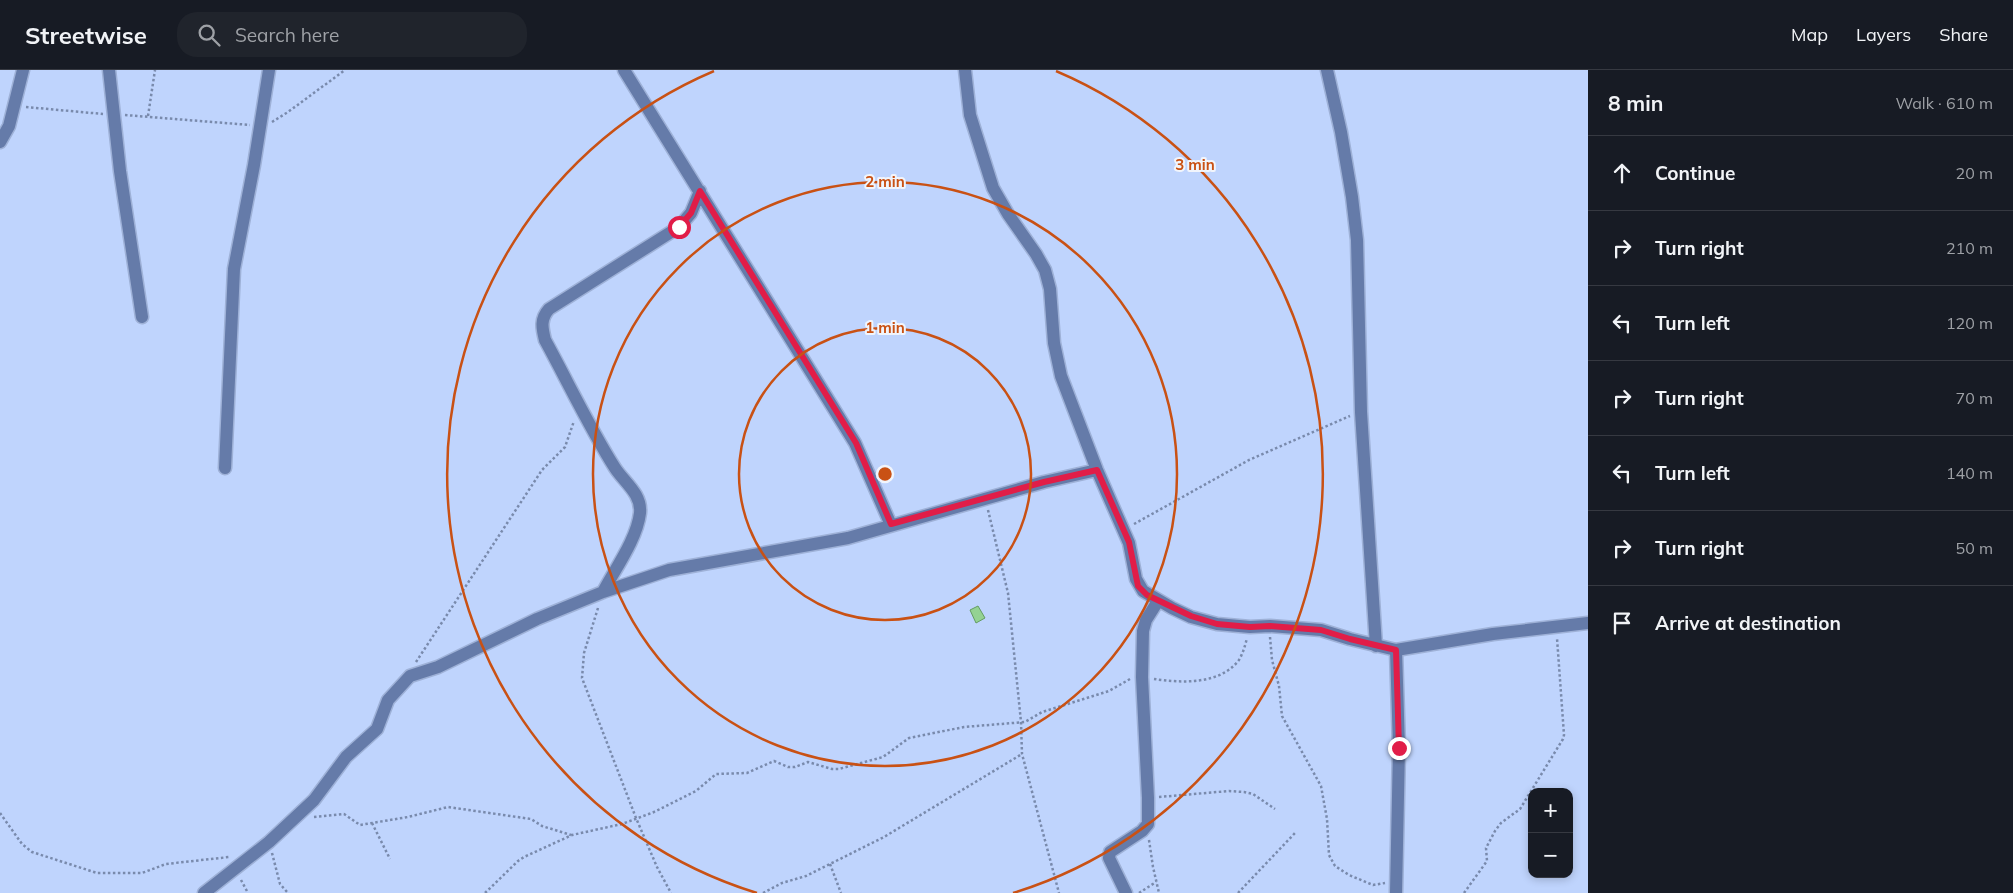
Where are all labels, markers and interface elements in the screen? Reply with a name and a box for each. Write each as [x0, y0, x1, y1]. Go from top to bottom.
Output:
search box [177, 12, 527, 57]
text: Streetwise [25, 20, 147, 50]
icon: search [195, 21, 223, 49]
text: Search here [235, 23, 339, 47]
text: Map [1791, 23, 1828, 46]
text: Layers [1856, 23, 1911, 46]
text: Share [1939, 23, 1988, 46]
text: 8 min [1608, 90, 1663, 116]
text: Walk · 610 m [1895, 93, 1993, 113]
text: 3 min [1175, 155, 1215, 174]
icon: ahead [1608, 159, 1636, 187]
text: Continue [1655, 161, 1735, 185]
text: 20 m [1956, 163, 1993, 183]
text: 2 min [865, 172, 905, 191]
route start [668, 216, 691, 239]
icon: right [1608, 234, 1636, 262]
text: Turn right [1655, 236, 1744, 260]
text: 210 m [1946, 238, 1993, 258]
icon: left [1608, 309, 1636, 337]
text: Turn left [1655, 311, 1730, 335]
text: 120 m [1946, 313, 1993, 333]
text: 1 min [865, 318, 905, 337]
icon: right [1608, 384, 1636, 412]
text: Turn right [1655, 386, 1744, 410]
text: 70 m [1956, 388, 1993, 408]
icon: left [1608, 459, 1636, 487]
text: Turn left [1655, 461, 1730, 485]
text: 140 m [1946, 463, 1993, 483]
centre of rings [876, 465, 894, 483]
icon: right [1608, 534, 1636, 562]
text: Turn right [1655, 536, 1744, 560]
text: 50 m [1956, 538, 1993, 558]
icon: arrive [1608, 609, 1636, 637]
text: Arrive at destination [1655, 611, 1841, 635]
route end [1388, 737, 1411, 760]
map controls [1528, 788, 1573, 878]
button: + [1528, 788, 1573, 833]
button: − [1528, 833, 1573, 878]

